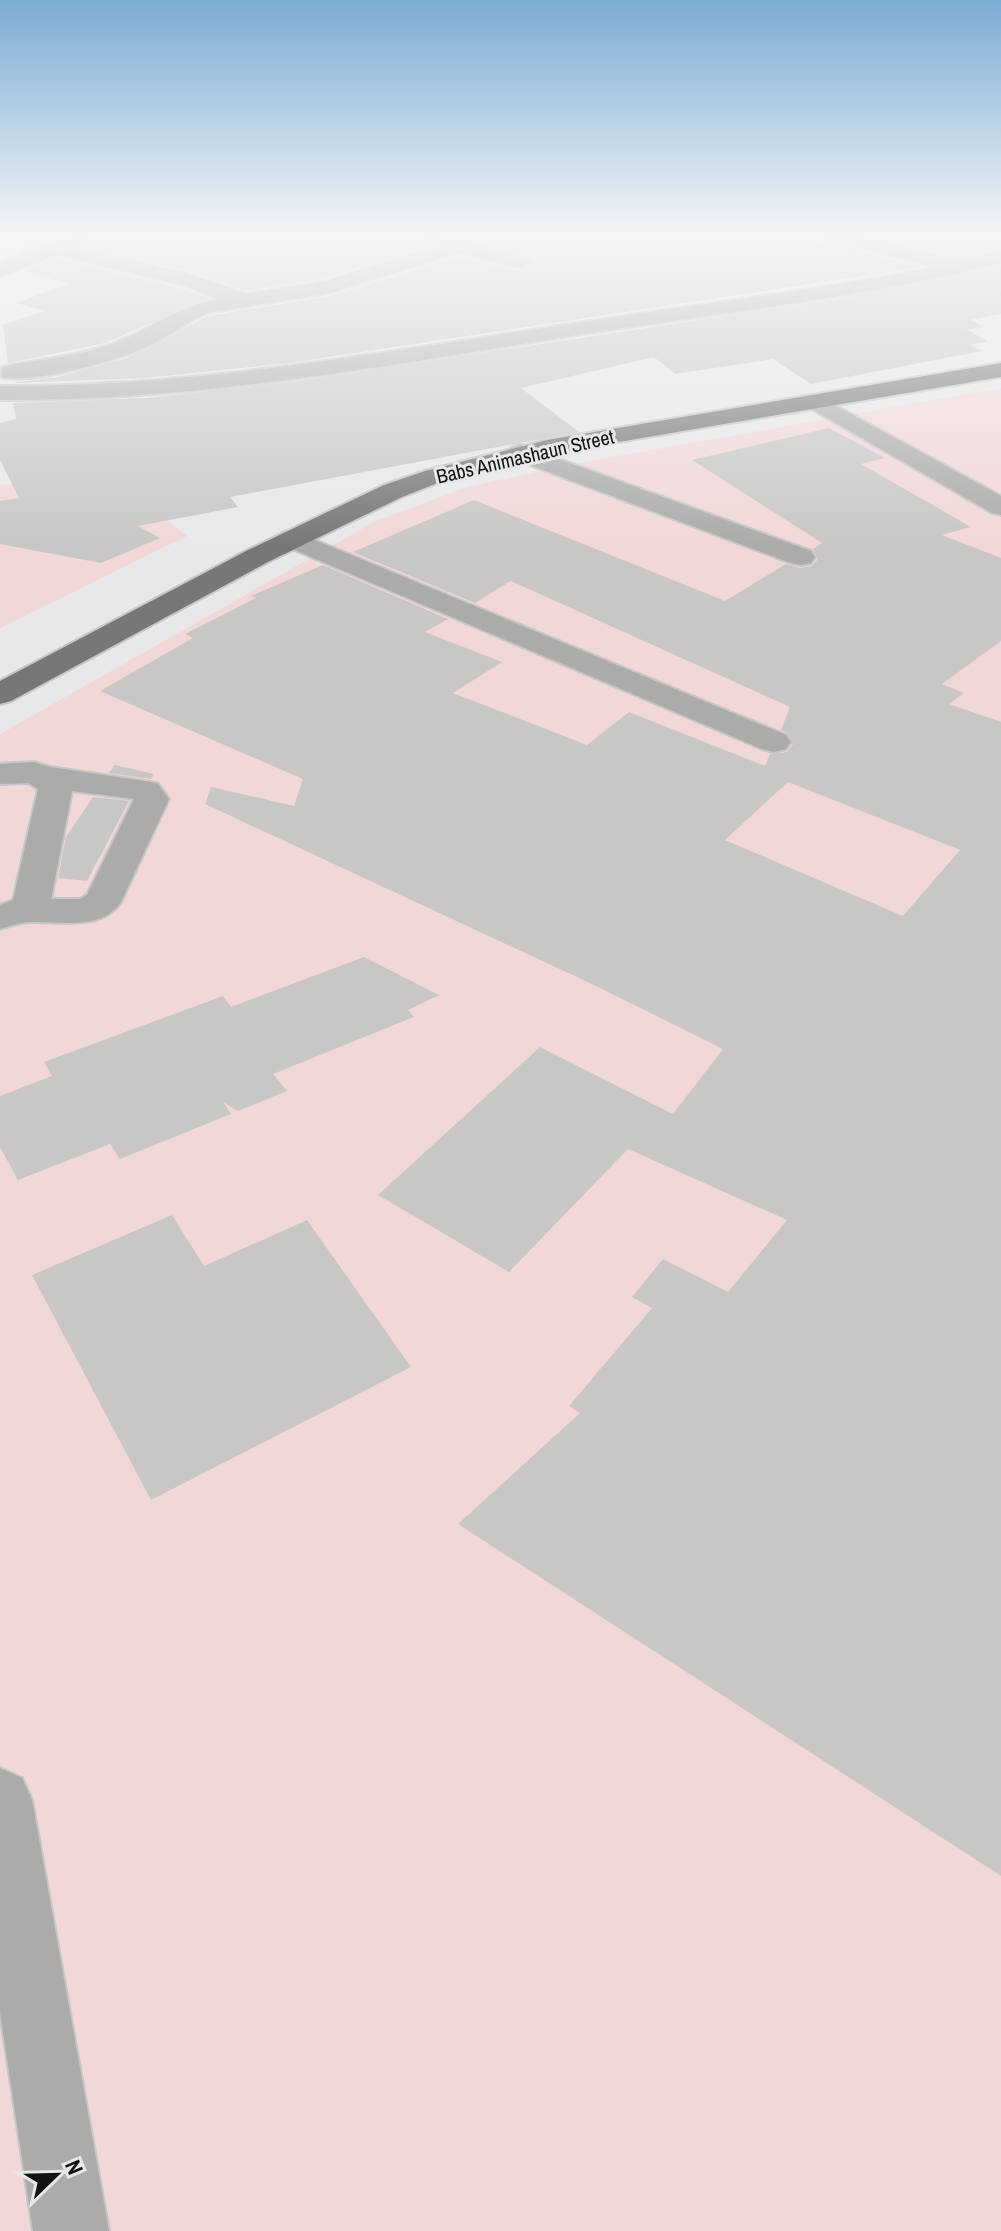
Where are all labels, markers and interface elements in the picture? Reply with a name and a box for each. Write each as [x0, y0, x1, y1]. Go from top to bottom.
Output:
street label: Babs Animashaun Street [434, 422, 617, 490]
north arrow [16, 2135, 96, 2215]
text: N [58, 2155, 91, 2179]

